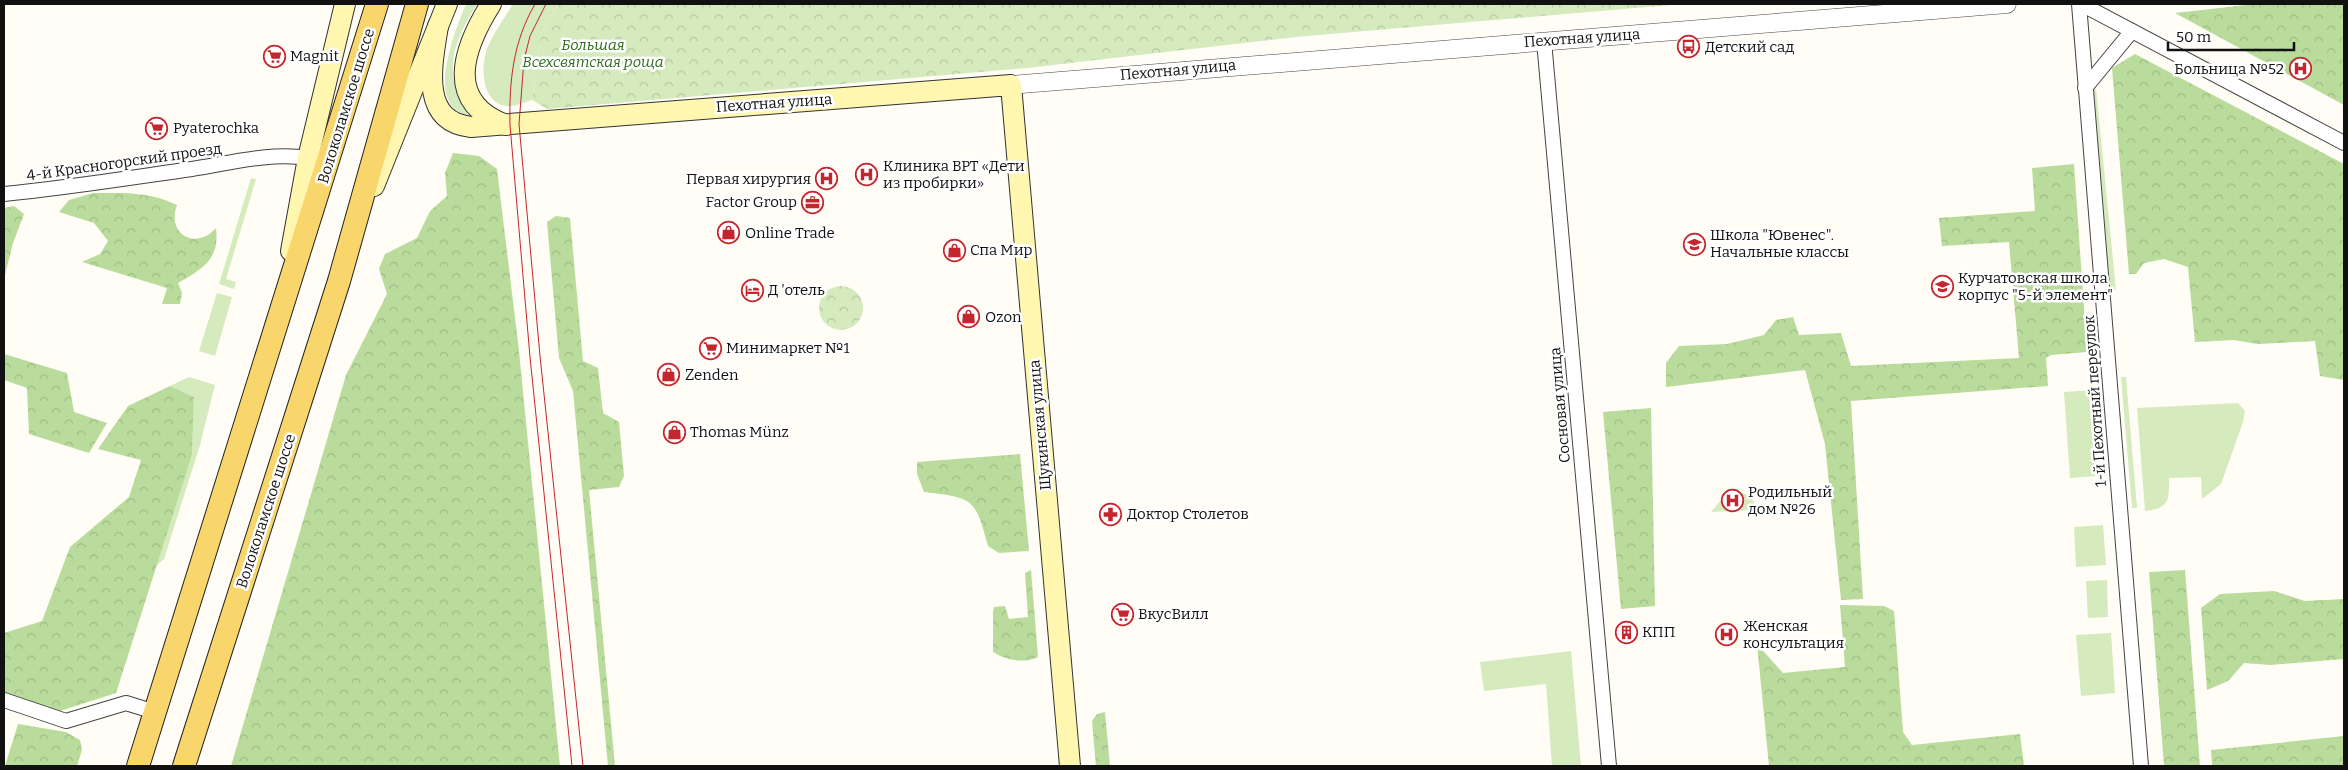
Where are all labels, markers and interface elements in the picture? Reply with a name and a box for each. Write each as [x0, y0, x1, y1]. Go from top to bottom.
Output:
scale bar [2168, 20, 2294, 52]
street label: Пехотная улица [1523, 25, 1641, 51]
street label: Волоколамское шоссе [314, 26, 378, 186]
text: 50 m [2176, 28, 2212, 46]
bus stop icon: Детский сад [1677, 35, 1701, 59]
park label: Большая Всехсвятская роща [522, 36, 664, 71]
place label: Детский сад [1705, 38, 1794, 56]
supermarket icon: Magnit [262, 44, 286, 68]
place label: Magnit [290, 47, 339, 65]
street label: Пехотная улица [1119, 56, 1237, 84]
hospital icon: Больница №52 [2288, 57, 2312, 81]
place label: Больница №52 [2174, 60, 2284, 78]
street label: Пехотная улица [715, 90, 833, 116]
supermarket icon: Pyaterochka [145, 116, 169, 140]
place label: Pyaterochka [173, 119, 259, 137]
street label: 4-й Красногорский проезд [25, 139, 223, 185]
place label: Клиника ВРТ «Дети из пробирки» [883, 157, 1025, 192]
hospital icon: Клиника ВРТ «Дети из пробирки» [855, 163, 879, 187]
hospital icon: Первая хирургия [815, 167, 839, 191]
place label: Первая хирургия [686, 170, 811, 188]
office icon: Factor Group [801, 190, 825, 214]
place label: Factor Group [706, 193, 797, 211]
shop icon: Online Trade [717, 221, 741, 245]
place label: Online Trade [745, 224, 835, 242]
place label: Школа "Ювенес". Начальные классы [1710, 226, 1849, 261]
school or university icon: Школа "Ювенес". Начальные классы [1682, 232, 1706, 256]
shop icon: Спа Мир [942, 238, 966, 262]
place label: Спа Мир [970, 241, 1033, 259]
place label: Курчатовская школа корпус "5-й элемент" [1958, 269, 2113, 304]
school or university icon: Курчатовская школа корпус "5-й элемент" [1930, 275, 1954, 299]
hotel icon: Д 'отель [740, 278, 764, 302]
place label: Д 'отель [768, 281, 825, 299]
shop icon: Ozon [957, 305, 981, 329]
place label: Ozon [985, 308, 1022, 326]
street label: 1-й Пехотный переулок [2080, 314, 2110, 487]
supermarket icon: Минимаркет №1 [698, 336, 722, 360]
place label: Минимаркет №1 [726, 339, 850, 357]
street label: Сосновая улица [1546, 346, 1574, 464]
street label: Щукинская улица [1025, 359, 1055, 491]
shop icon: Zenden [657, 363, 681, 387]
place label: Zenden [685, 366, 739, 384]
shop icon: Thomas Münz [662, 420, 686, 444]
place label: Thomas Münz [690, 423, 789, 441]
street label: Волоколамское шоссе [233, 432, 299, 590]
place label: Родильный дом №26 [1748, 483, 1832, 518]
hospital icon: Родильный дом №26 [1720, 489, 1744, 513]
pharmacy icon: Доктор Столетов [1099, 502, 1123, 526]
place label: Доктор Столетов [1127, 505, 1249, 523]
supermarket icon: ВкусВилл [1110, 602, 1134, 626]
place label: ВкусВилл [1138, 605, 1209, 623]
place label: Женская консультация [1743, 617, 1844, 652]
building icon: КПП [1614, 620, 1638, 644]
place label: КПП [1642, 623, 1675, 641]
hospital icon: Женская консультация [1715, 623, 1739, 647]

